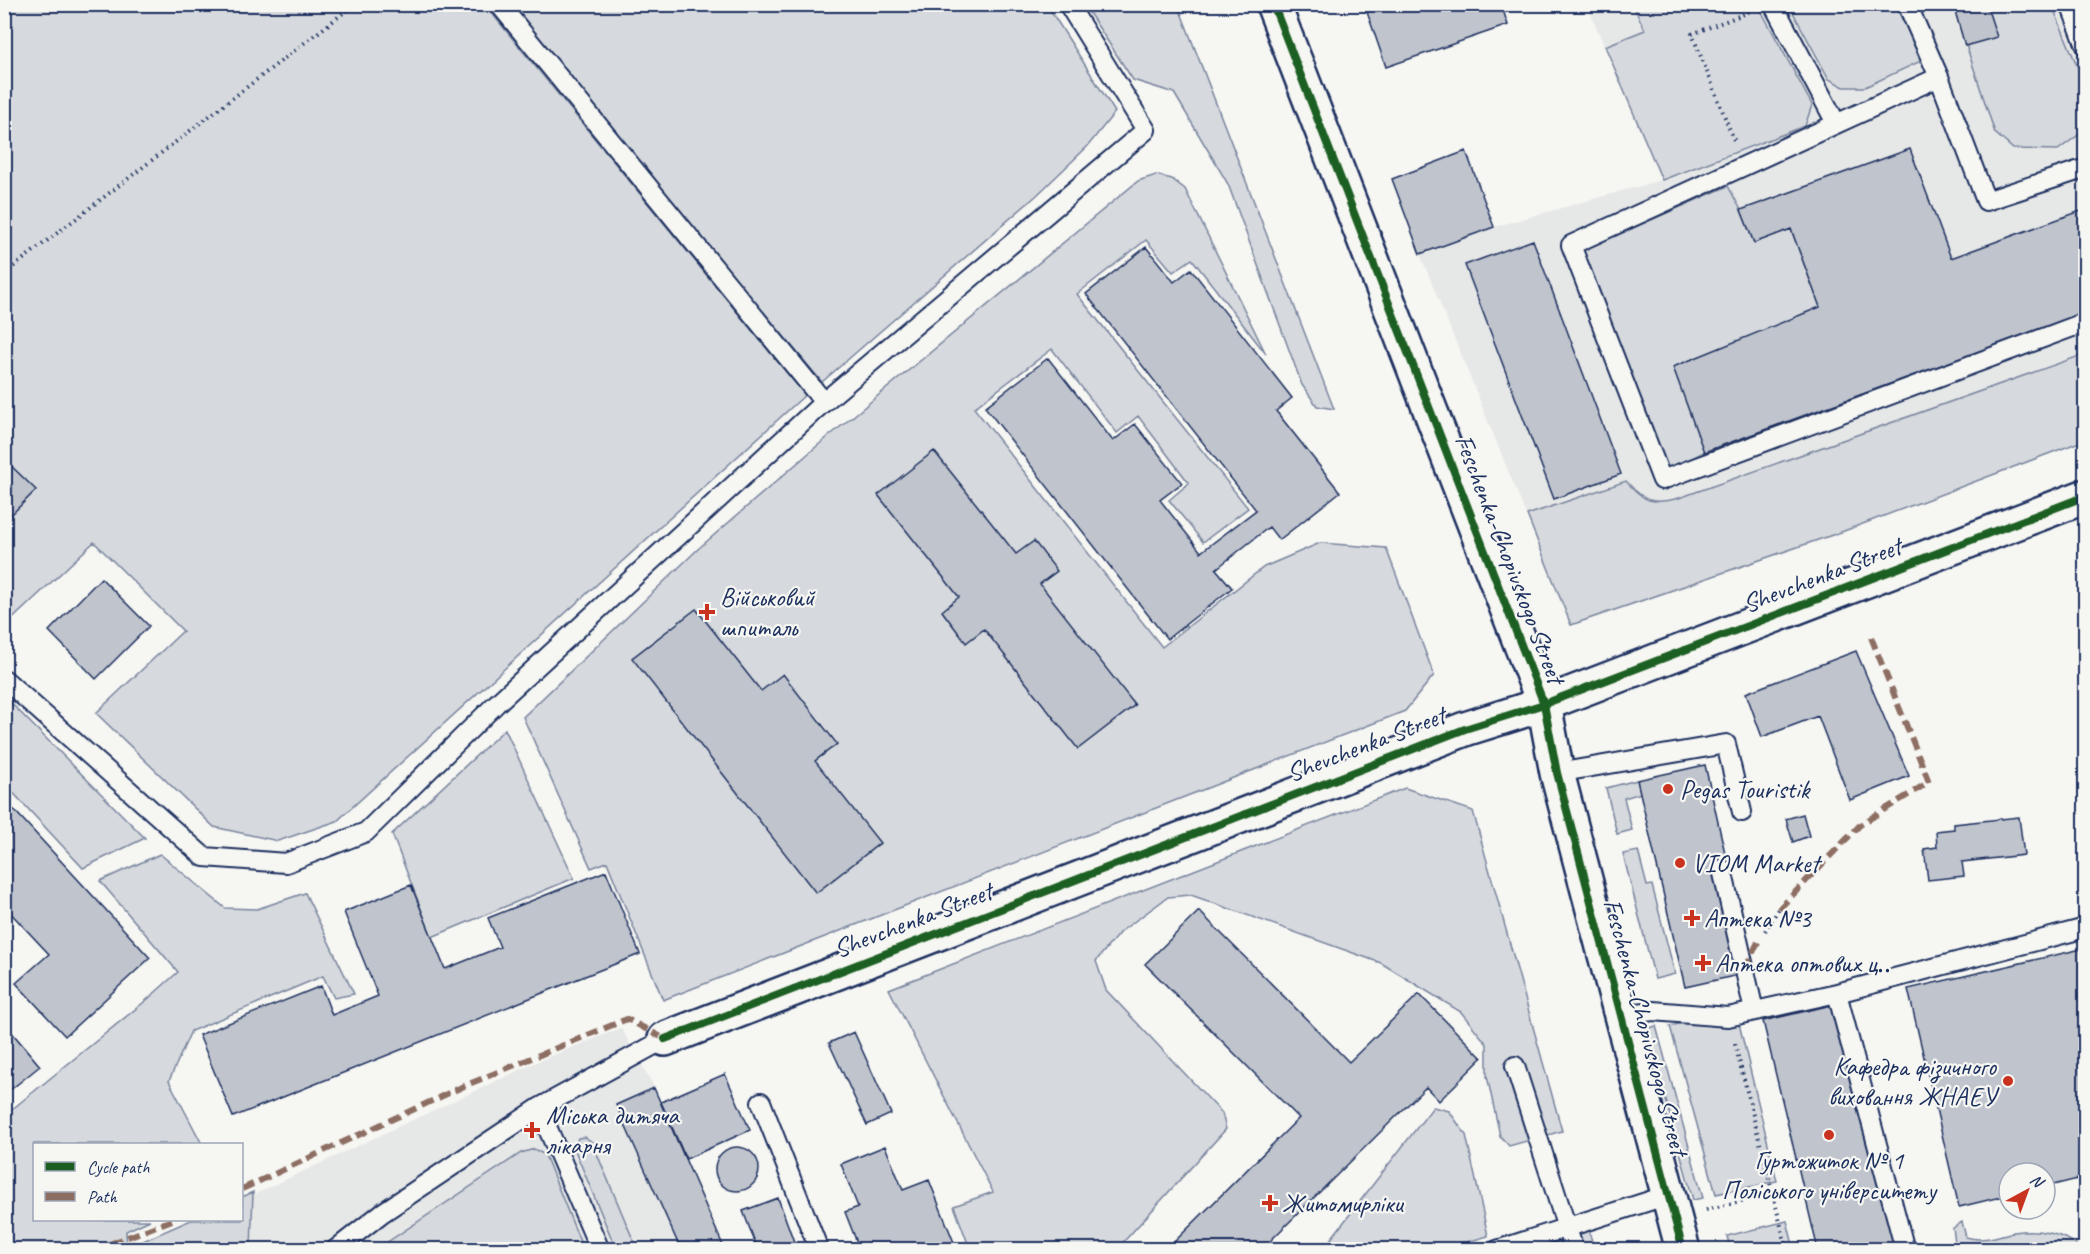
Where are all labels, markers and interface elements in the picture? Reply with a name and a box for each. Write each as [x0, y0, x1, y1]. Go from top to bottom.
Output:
street label: Feschenka-Chopivskogo Street [1447, 430, 1574, 691]
street label: Shevchenka Street [1738, 528, 1909, 620]
place label: Військовий шпиталь [720, 581, 817, 644]
marker: Військовий шпиталь [698, 603, 716, 621]
street label: Shevchenka Street [1282, 697, 1453, 789]
place label: Pegas Touristik [1680, 773, 1812, 806]
marker: Pegas Touristik [1661, 782, 1675, 796]
place label: VIOM Market [1692, 847, 1822, 880]
marker: VIOM Market [1673, 856, 1687, 870]
street label: Shevchenka Street [829, 873, 1000, 965]
street label: Feschenka-Chopivskogo Street [1596, 895, 1697, 1162]
place label: Аптека №3 [1704, 902, 1813, 935]
marker: Аптека №3 [1685, 911, 1699, 925]
place label: Аптека оптових ц‥ [1715, 947, 1891, 980]
marker: Аптека оптових ц‥ [1696, 956, 1710, 970]
place label: Кафедра фізичного виховання ЖНАЕУ [1828, 1050, 2001, 1113]
marker: Кафедра фізичного виховання ЖНАЕУ [2001, 1074, 2015, 1088]
place label: Міська дитяча лікарня [546, 1099, 680, 1162]
marker: Міська дитяча лікарня [523, 1121, 541, 1139]
marker: Гуртожиток № 1 Поліського університету [1822, 1128, 1836, 1142]
legend [33, 1143, 243, 1221]
place label: Гуртожиток № 1 Поліського університету [1722, 1144, 1938, 1207]
text: Cycle path [87, 1156, 150, 1178]
north arrow [1997, 1161, 2057, 1221]
text: N [2026, 1170, 2049, 1193]
text: Path [87, 1186, 117, 1208]
place label: Житомирліки [1282, 1187, 1404, 1220]
marker: Житомирліки [1263, 1196, 1277, 1210]

